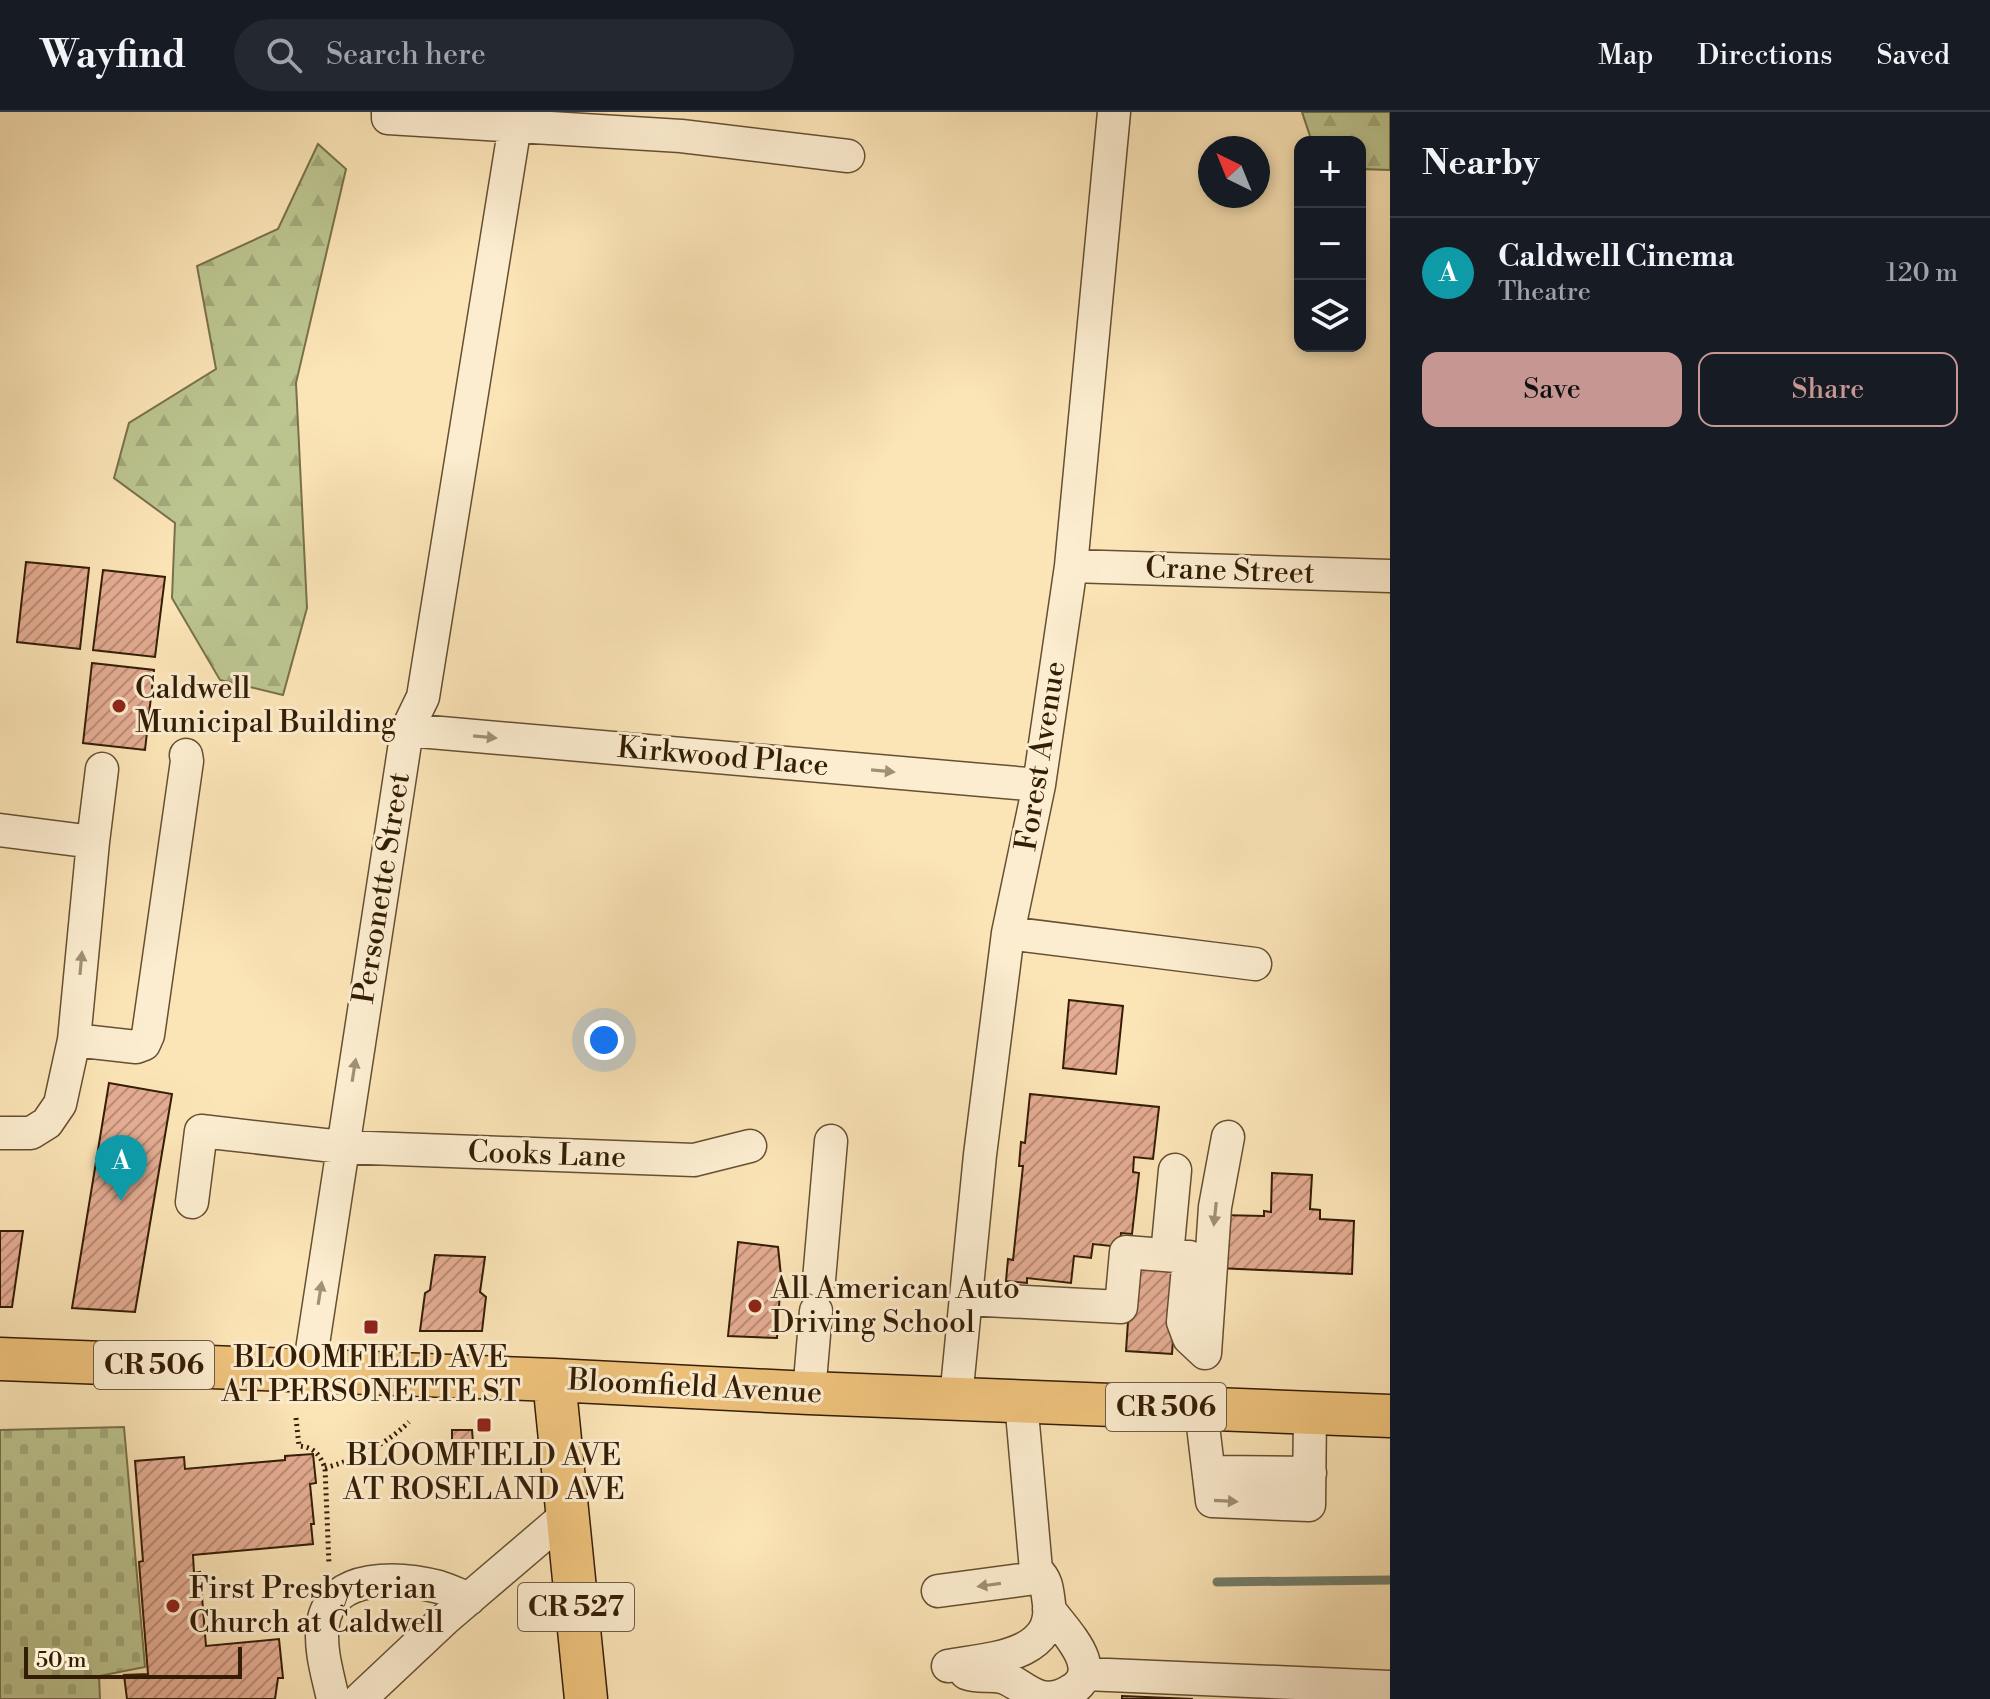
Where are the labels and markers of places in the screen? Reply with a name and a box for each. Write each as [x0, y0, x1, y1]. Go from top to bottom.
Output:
place label: Caldwell Municipal Building [135, 670, 397, 742]
marker: Caldwell Municipal Building [110, 697, 128, 715]
pin: A [95, 1135, 147, 1201]
place label: All American Auto Driving School [770, 1270, 1020, 1342]
marker: All American Auto Driving School [746, 1297, 764, 1315]
marker: BLOOMFIELD AVE AT PERSONETTE ST [362, 1318, 380, 1336]
place label: BLOOMFIELD AVE AT PERSONETTE ST [220, 1339, 521, 1411]
marker: BLOOMFIELD AVE AT ROSELAND AVE [475, 1416, 493, 1434]
place label: BLOOMFIELD AVE AT ROSELAND AVE [342, 1437, 625, 1509]
place label: First Presbyterian Church at Caldwell [189, 1570, 444, 1642]
marker: First Presbyterian Church at Caldwell [164, 1597, 182, 1615]

